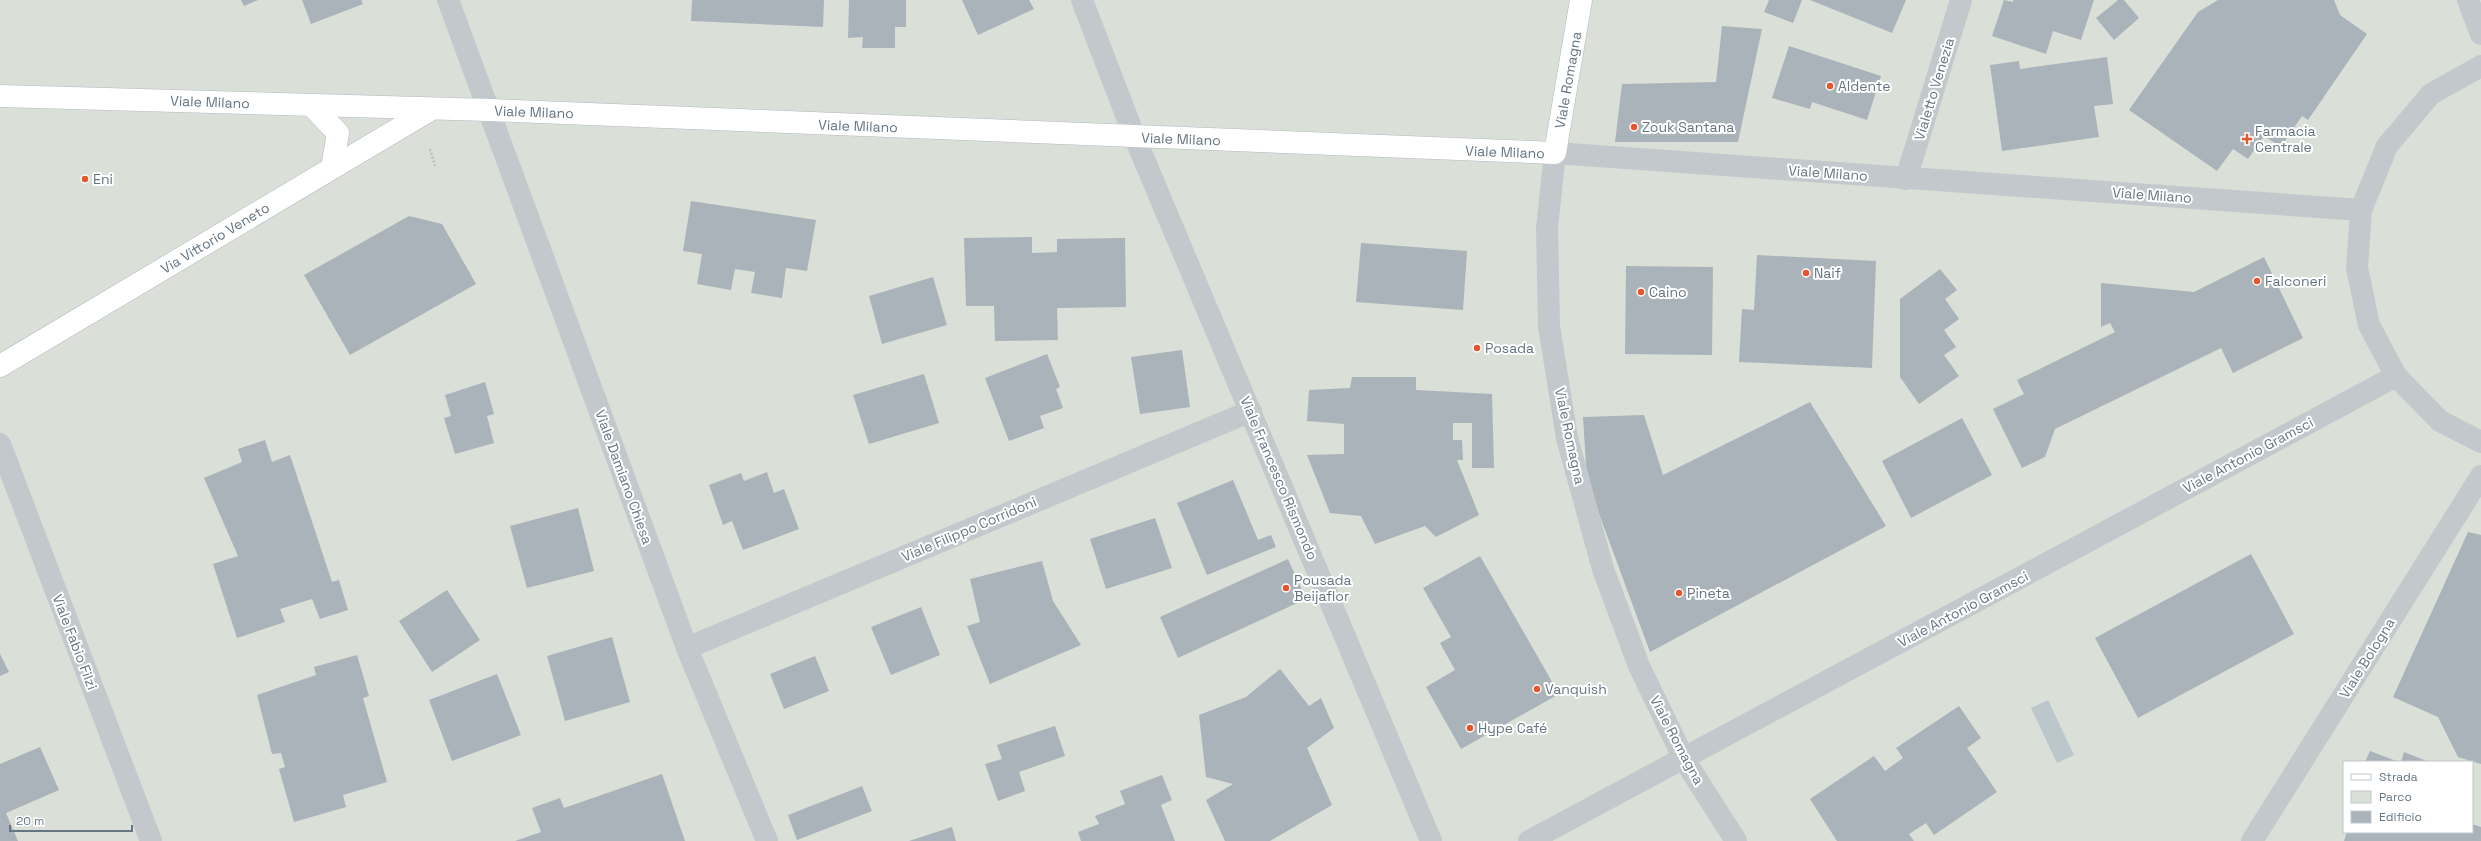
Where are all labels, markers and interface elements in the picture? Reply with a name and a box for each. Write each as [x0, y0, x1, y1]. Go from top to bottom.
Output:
street label: Viale Romagna [1551, 30, 1585, 130]
street label: Vialetto Venezia [1910, 35, 1958, 143]
place label: Aldente [1838, 77, 1890, 95]
marker: Aldente [1825, 81, 1835, 91]
street label: Viale Milano [170, 92, 250, 112]
street label: Viale Milano [494, 102, 574, 122]
street label: Viale Milano [818, 116, 898, 136]
place label: Zouk Santana [1642, 118, 1734, 136]
marker: Zouk Santana [1629, 122, 1639, 132]
place label: Farmacia Centrale [2255, 122, 2316, 156]
street label: Viale Milano [1141, 129, 1221, 149]
marker: Farmacia Centrale [2242, 134, 2252, 144]
street label: Viale Milano [1465, 142, 1545, 162]
street label: Viale Milano [1788, 161, 1868, 185]
place label: Eni [93, 170, 113, 188]
marker: Eni [80, 174, 90, 184]
street label: Viale Milano [2112, 183, 2192, 207]
street label: Via Vittorio Veneto [157, 198, 273, 278]
place label: Naif [1814, 264, 1841, 282]
marker: Naif [1801, 268, 1811, 278]
place label: Falconeri [2265, 272, 2327, 290]
marker: Falconeri [2252, 276, 2262, 286]
place label: Caino [1649, 283, 1687, 301]
marker: Caino [1636, 287, 1646, 297]
place label: Posada [1485, 339, 1534, 357]
marker: Posada [1472, 343, 1482, 353]
street label: Viale Romagna [1551, 386, 1589, 486]
street label: Viale Francesco Rismondo [1236, 394, 1322, 562]
street label: Viale Damiano Chiesa [591, 407, 657, 547]
street label: Viale Antonio Gramsci [2180, 413, 2316, 497]
street label: Viale Filippo Corridoni [899, 492, 1039, 566]
street label: Viale Antonio Gramsci [1895, 567, 2031, 651]
place label: Pousada Beijaflor [1294, 571, 1352, 605]
marker: Pousada Beijaflor [1281, 583, 1291, 593]
place label: Pineta [1687, 584, 1730, 602]
marker: Pineta [1674, 588, 1684, 598]
street label: Viale Fabio Filzi [49, 592, 101, 692]
street label: Viale Bologna [2335, 615, 2399, 701]
place label: Vanquish [1545, 680, 1607, 698]
marker: Vanquish [1532, 684, 1542, 694]
street label: Viale Romagna [1646, 692, 1708, 788]
place label: Hype Café [1478, 719, 1547, 737]
marker: Hype Café [1465, 723, 1475, 733]
legend [2343, 761, 2473, 833]
text: Strada [2379, 769, 2418, 785]
text: Parco [2379, 789, 2412, 805]
scale bar [10, 807, 132, 833]
text: Edificio [2379, 809, 2422, 825]
text: 20 m [16, 813, 44, 829]

